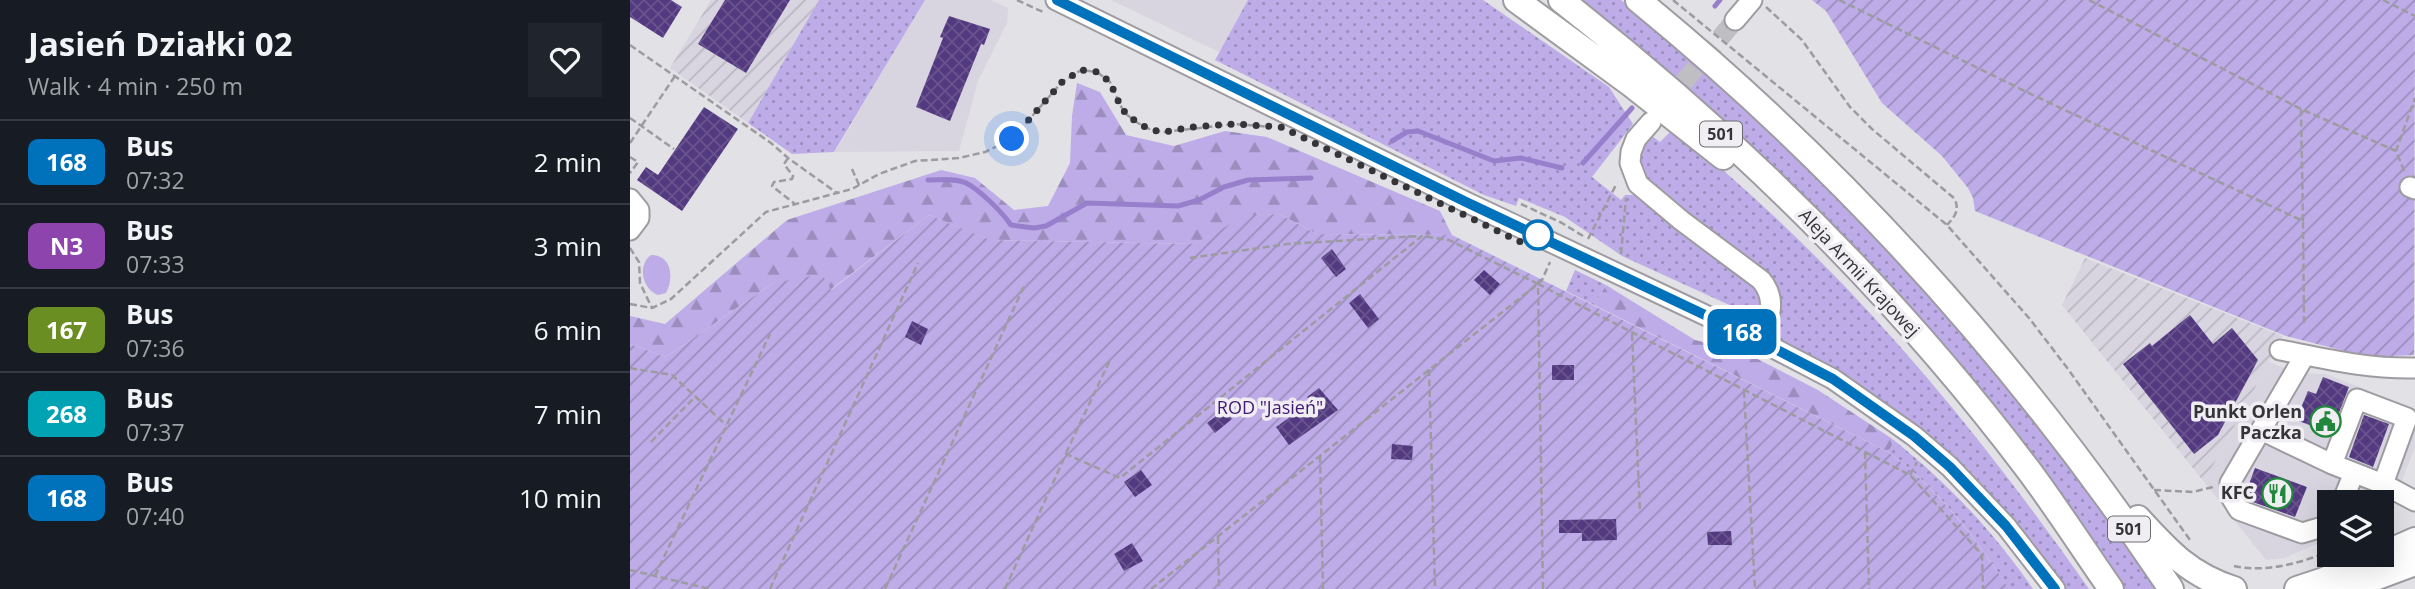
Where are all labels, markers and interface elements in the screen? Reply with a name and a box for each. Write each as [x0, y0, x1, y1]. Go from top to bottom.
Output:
text: Jasień Działki 02 [28, 21, 293, 66]
button: heart [528, 23, 602, 97]
text: Walk · 4 min · 250 m [28, 70, 243, 102]
your location [994, 121, 1029, 156]
road number: 501 [1700, 122, 1742, 146]
text: Bus [126, 128, 173, 164]
text: 2 min [534, 144, 602, 180]
text: 168 [46, 145, 87, 178]
text: 07:32 [126, 164, 185, 196]
street label: Aleja Armii Krajowej [1794, 203, 1925, 341]
text: Bus [126, 212, 173, 248]
unlabelled marker [1523, 220, 1553, 250]
text: 3 min [534, 228, 602, 264]
text: N3 [50, 229, 83, 262]
text: 07:33 [126, 248, 185, 280]
text: Bus [126, 296, 173, 332]
line badge: 168 [1702, 309, 1782, 355]
text: 6 min [534, 312, 602, 348]
text: 167 [46, 313, 87, 346]
text: 168 [1721, 315, 1763, 348]
text: 07:36 [126, 332, 185, 364]
text: Bus [126, 380, 173, 416]
park label: ROD "Jasień" [1217, 395, 1323, 419]
text: 7 min [534, 396, 602, 432]
text: 268 [46, 397, 87, 430]
place label: Punkt Orlen Paczka [2193, 399, 2302, 444]
public building icon: Punkt Orlen Paczka [2308, 405, 2342, 439]
text: 07:37 [126, 416, 185, 448]
text: Bus [126, 464, 173, 500]
restaurant icon: KFC [2260, 476, 2294, 510]
text: 10 min [519, 480, 602, 516]
place label: KFC [2221, 480, 2254, 504]
text: 168 [46, 481, 87, 514]
map controls [2317, 490, 2394, 567]
button: layers [2317, 490, 2394, 567]
text: 07:40 [126, 500, 185, 532]
road number: 501 [2108, 516, 2150, 542]

